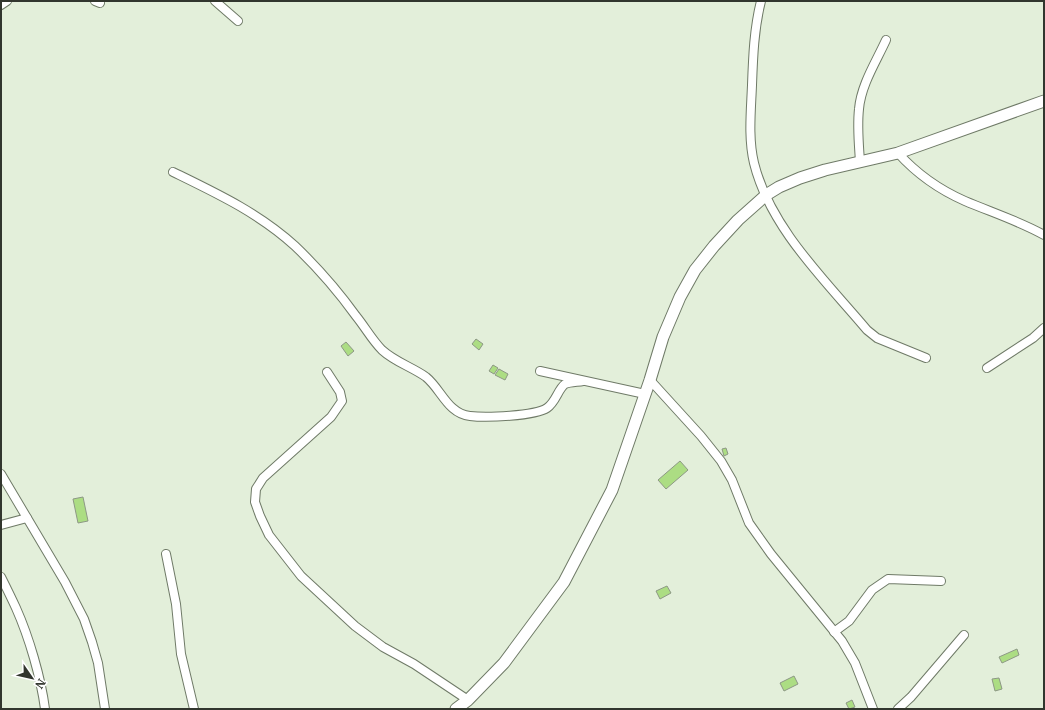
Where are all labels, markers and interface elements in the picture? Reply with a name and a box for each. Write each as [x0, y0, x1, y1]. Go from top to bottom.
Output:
north arrow [12, 658, 52, 698]
text: N [32, 676, 49, 691]

